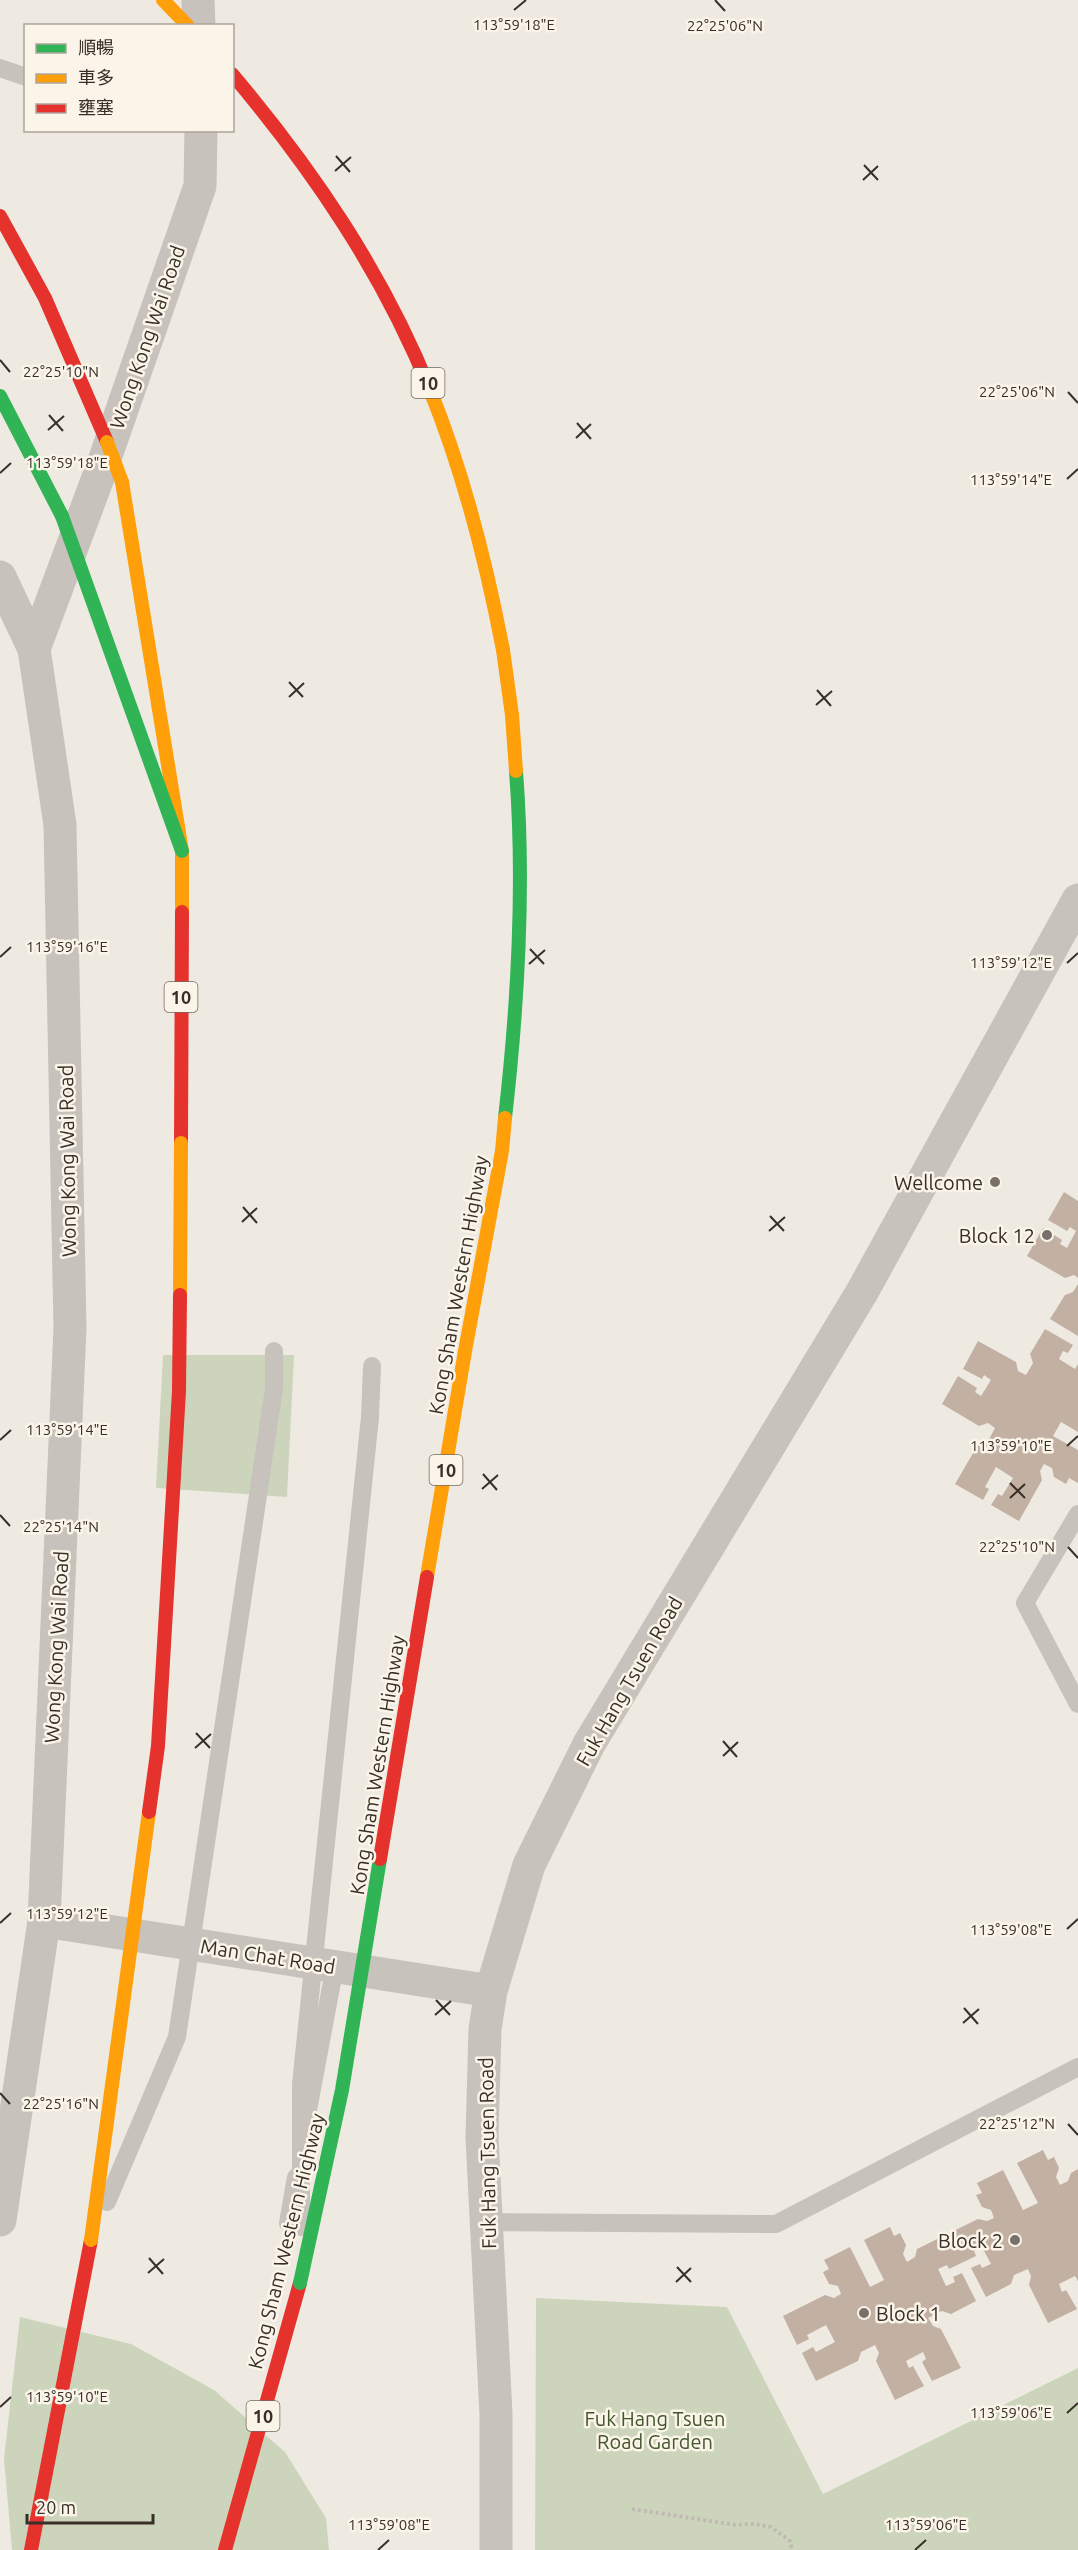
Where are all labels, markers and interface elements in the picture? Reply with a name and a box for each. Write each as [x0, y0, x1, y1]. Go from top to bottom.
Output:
text: 113°59'18"E [473, 16, 555, 33]
text: 22°25'06"N [687, 17, 763, 34]
legend [24, 24, 234, 132]
text: 順暢 [78, 37, 114, 57]
text: 車多 [78, 67, 114, 87]
text: 壅塞 [78, 97, 114, 117]
street label: Wong Kong Wai Road [105, 242, 189, 432]
text: 22°25'10"N [23, 363, 99, 380]
road number: 10 [412, 368, 444, 398]
text: 22°25'06"N [979, 383, 1055, 400]
text: 113°59'18"E [26, 454, 108, 471]
text: 113°59'14"E [970, 471, 1052, 488]
text: 113°59'16"E [26, 938, 108, 955]
text: 113°59'12"E [970, 954, 1052, 971]
road number: 10 [164, 982, 198, 1012]
street label: Wong Kong Wai Road [54, 1065, 80, 1257]
street label: Kong Sham Western Highway [424, 1153, 492, 1416]
place label: Wellcome [894, 1171, 983, 1194]
marker: Wellcome [988, 1175, 1002, 1189]
place label: Block 12 [959, 1224, 1035, 1247]
marker: Block 12 [1040, 1228, 1054, 1242]
text: 113°59'14"E [26, 1421, 108, 1438]
text: 113°59'10"E [970, 1437, 1052, 1454]
road number: 10 [430, 1455, 462, 1485]
text: 22°25'14"N [23, 1518, 99, 1535]
text: 22°25'10"N [979, 1538, 1055, 1555]
street label: Wong Kong Wai Road [39, 1550, 73, 1744]
street label: Fuk Hang Tsuen Road [571, 1592, 687, 1770]
street label: Kong Sham Western Highway [345, 1633, 409, 1896]
text: 113°59'12"E [26, 1905, 108, 1922]
text: 113°59'08"E [970, 1921, 1052, 1938]
street label: Man Chat Road [199, 1934, 337, 1978]
street label: Fuk Hang Tsuen Road [474, 2057, 500, 2249]
text: 22°25'16"N [23, 2095, 99, 2112]
street label: Kong Sham Western Highway [243, 2110, 329, 2371]
text: 22°25'12"N [979, 2115, 1055, 2132]
place label: Block 2 [938, 2229, 1003, 2252]
marker: Block 2 [1008, 2233, 1022, 2247]
place label: Block 1 [876, 2302, 941, 2325]
marker: Block 1 [857, 2306, 871, 2320]
text: 113°59'10"E [26, 2388, 108, 2405]
road number: 10 [246, 2401, 280, 2431]
text: 113°59'06"E [970, 2404, 1052, 2421]
park label: Fuk Hang Tsuen Road Garden [585, 2407, 725, 2453]
scale bar [27, 2487, 153, 2525]
text: 20 m [36, 2497, 76, 2517]
text: 113°59'08"E [348, 2516, 430, 2533]
text: 113°59'06"E [885, 2516, 967, 2533]

